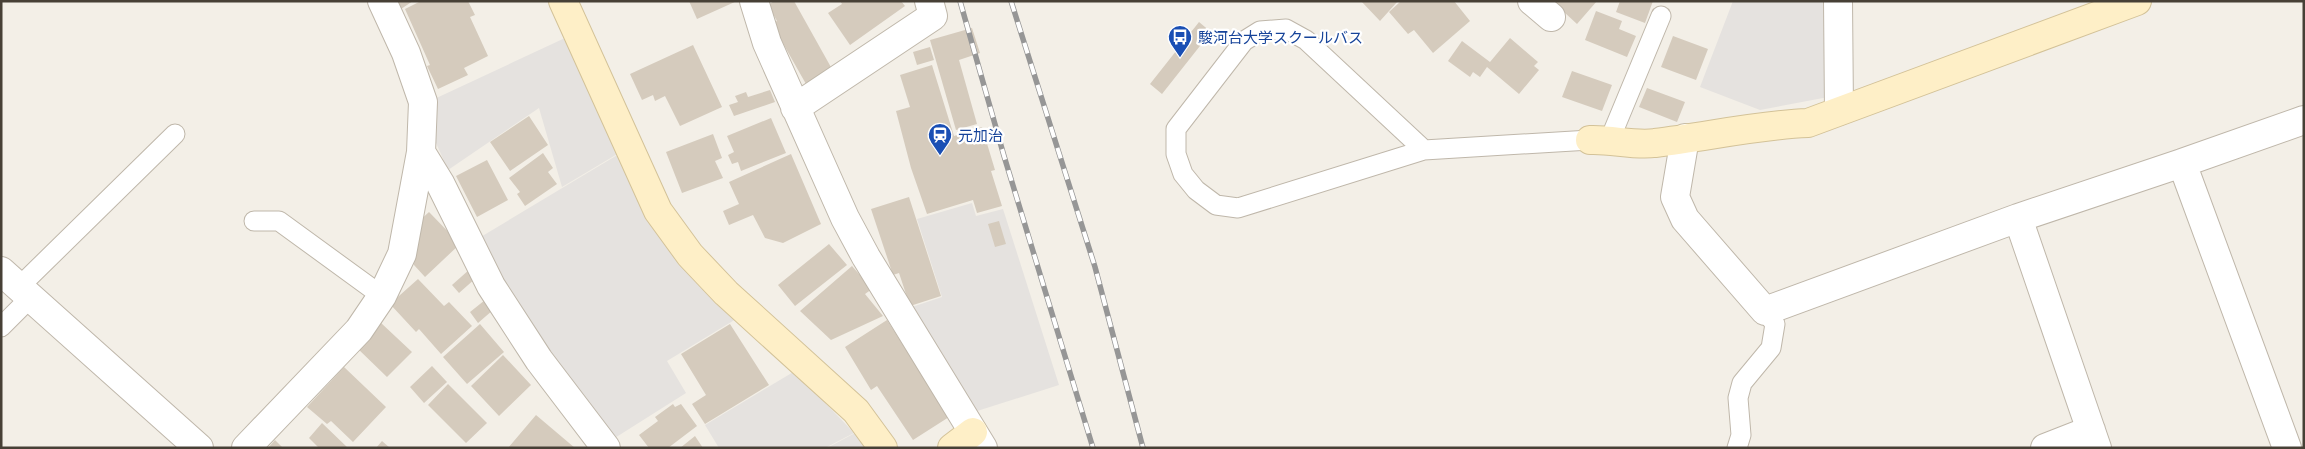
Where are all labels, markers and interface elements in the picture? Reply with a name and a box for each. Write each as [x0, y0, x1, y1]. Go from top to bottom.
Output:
bus stop icon: 駿河台大学スクールバス [1167, 24, 1193, 58]
place label: 駿河台大学スクールバス [1198, 28, 1363, 46]
station icon: 元加治 [927, 122, 953, 156]
place label: 元加治 [958, 126, 1003, 144]

